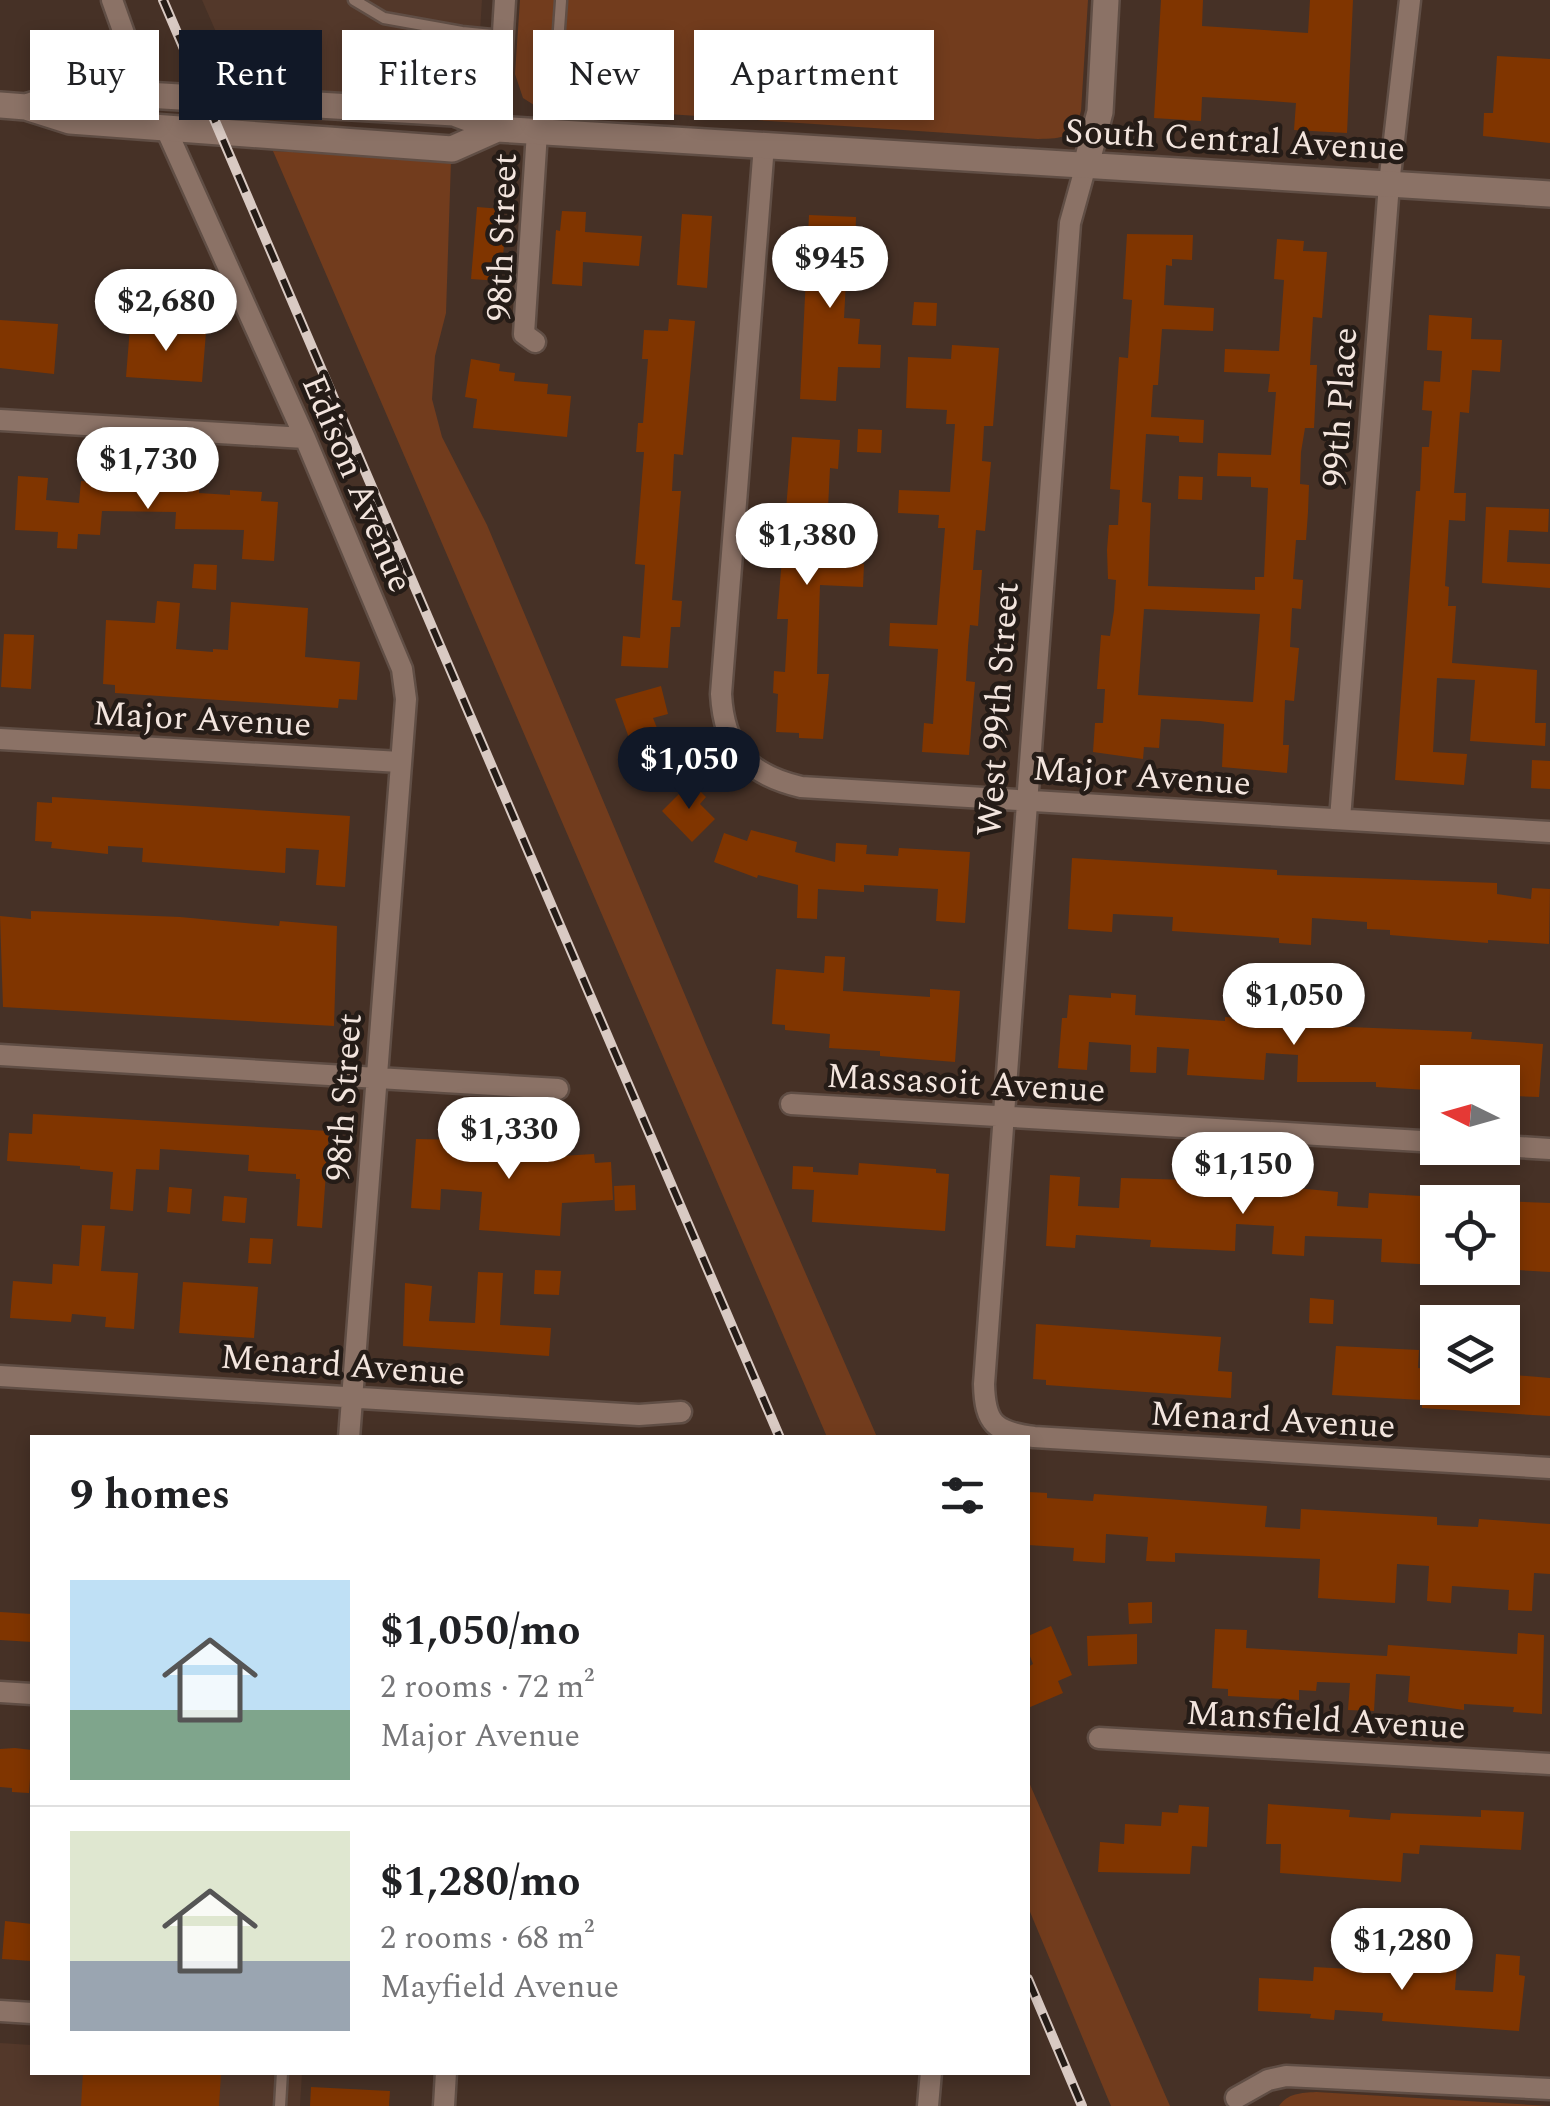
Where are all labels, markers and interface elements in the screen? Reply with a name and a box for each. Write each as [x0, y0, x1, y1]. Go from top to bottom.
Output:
chip: Buy [30, 30, 159, 120]
chip: Rent [179, 30, 322, 120]
chip: Filters [342, 30, 513, 120]
chip: New [533, 30, 674, 120]
chip: Apartment [694, 30, 934, 120]
street label: South Central Avenue [1063, 105, 1406, 176]
street label: 98th Street [473, 152, 532, 322]
pin: $945 [771, 226, 889, 311]
text: $945 [794, 234, 866, 283]
pin: $2,680 [85, 269, 247, 354]
text: $2,680 [117, 277, 215, 326]
street label: 99th Place [1308, 325, 1373, 489]
street label: Edison Avenue [287, 366, 426, 601]
pin: $1,730 [67, 427, 229, 512]
text: $1,730 [99, 435, 197, 484]
pin: $1,380 [726, 503, 888, 588]
text: $1,380 [758, 511, 856, 560]
street label: West 99th Street [963, 580, 1034, 838]
street label: Major Avenue [91, 687, 313, 752]
pin: $1,050 [608, 727, 770, 812]
text: $1,050 [640, 735, 738, 784]
street label: Major Avenue [1031, 742, 1253, 811]
pin: $1,050 [1213, 963, 1375, 1048]
text: $1,050 [1245, 971, 1343, 1020]
street label: 98th Street [312, 1011, 377, 1183]
street label: Massasoit Avenue [825, 1050, 1107, 1117]
north arrow [1420, 1065, 1520, 1165]
map controls [1420, 1065, 1520, 1405]
pin: $1,330 [428, 1097, 590, 1182]
text: $1,330 [460, 1105, 558, 1154]
pin: $1,150 [1162, 1132, 1324, 1217]
text: $1,150 [1194, 1140, 1292, 1189]
button: locate [1420, 1185, 1520, 1285]
button: layers [1420, 1305, 1520, 1405]
street label: Menard Avenue [219, 1330, 467, 1400]
street label: Menard Avenue [1149, 1388, 1397, 1453]
text: 9 homes [70, 1464, 230, 1527]
icon: filters [935, 1468, 990, 1523]
text: $1,050/mo [380, 1600, 580, 1663]
icon: home [150, 1620, 270, 1740]
text: 2 rooms · 72 m² [380, 1663, 594, 1712]
street label: Mansfield Avenue [1185, 1687, 1467, 1754]
text: Major Avenue [380, 1712, 580, 1761]
text: $1,280/mo [380, 1851, 580, 1914]
icon: home [150, 1871, 270, 1991]
pin: $1,280 [1321, 1908, 1483, 1993]
text: 2 rooms · 68 m² [380, 1914, 594, 1963]
text: $1,280 [1353, 1916, 1451, 1965]
text: Mayfield Avenue [380, 1963, 619, 2012]

